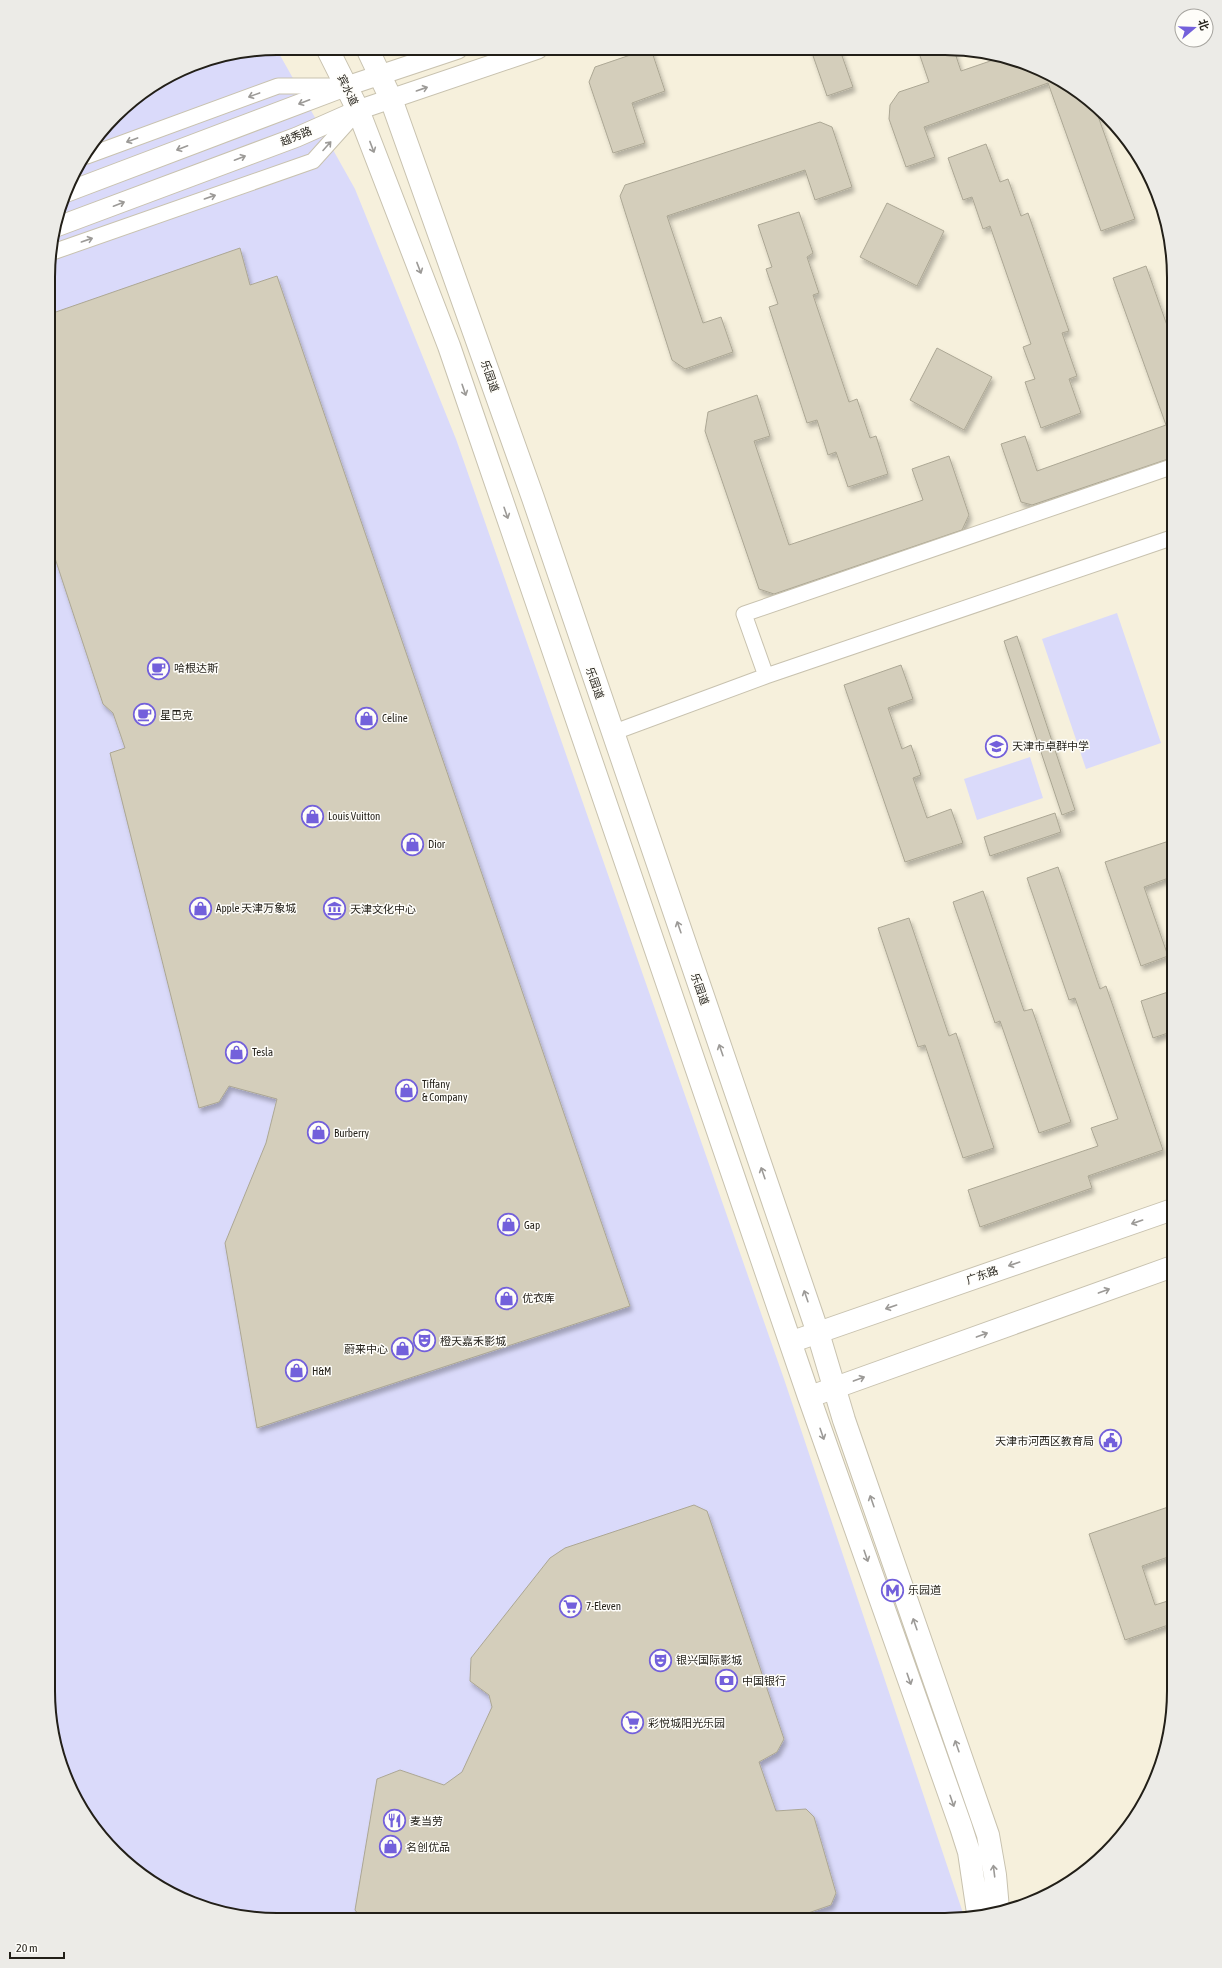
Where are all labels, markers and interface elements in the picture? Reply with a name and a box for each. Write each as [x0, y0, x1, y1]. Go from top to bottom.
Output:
north arrow [1174, 8, 1214, 48]
text: 北 [1196, 18, 1211, 32]
street label: 宾水道 [335, 73, 361, 107]
one-way arrow [415, 84, 427, 92]
one-way arrow [248, 92, 260, 100]
one-way arrow [298, 99, 310, 107]
street label: 越秀路 [278, 124, 314, 148]
one-way arrow [126, 136, 138, 144]
one-way arrow [369, 140, 377, 152]
one-way arrow [322, 141, 331, 151]
one-way arrow [176, 145, 188, 153]
one-way arrow [234, 153, 246, 161]
one-way arrow [203, 193, 216, 200]
one-way arrow [112, 199, 124, 207]
one-way arrow [80, 236, 93, 243]
one-way arrow [415, 262, 423, 274]
street label: 乐园道 [479, 358, 501, 394]
one-way arrow [461, 384, 468, 397]
one-way arrow [502, 507, 510, 519]
cafe icon: 哈根达斯 [145, 655, 171, 681]
place label: 哈根达斯 [174, 662, 218, 674]
street label: 乐园道 [584, 665, 606, 701]
cafe icon: 星巴克 [131, 702, 157, 728]
shop icon: Celine [354, 705, 380, 731]
place label: 星巴克 [160, 709, 193, 721]
place label: Celine [382, 712, 408, 724]
school or university icon: 天津市卓群中学 [983, 733, 1009, 759]
place label: 天津市卓群中学 [1012, 740, 1089, 752]
shop icon: Louis Vuitton [300, 803, 326, 829]
place label: Louis Vuitton [328, 810, 380, 822]
shop icon: Dior [400, 831, 426, 857]
place label: Dior [428, 838, 446, 850]
shop icon: Apple 天津万象城 [188, 895, 214, 921]
museum icon: 天津文化中心 [322, 896, 348, 922]
place label: Apple 天津万象城 [216, 902, 296, 914]
place label: 天津文化中心 [350, 903, 416, 915]
one-way arrow [675, 920, 682, 933]
street label: 乐园道 [689, 971, 711, 1007]
shop icon: Tesla [224, 1039, 250, 1065]
one-way arrow [717, 1043, 724, 1056]
place label: Tesla [252, 1046, 273, 1058]
shop icon: Tiffany & Company [394, 1077, 420, 1103]
place label: Tiffany & Company [422, 1078, 468, 1103]
shop icon: Burberry [305, 1120, 331, 1146]
place label: Burberry [334, 1127, 369, 1139]
one-way arrow [759, 1167, 767, 1179]
shop icon: Gap [496, 1212, 522, 1238]
one-way arrow [1131, 1218, 1143, 1226]
place label: Gap [524, 1219, 540, 1231]
one-way arrow [1008, 1261, 1020, 1269]
street label: 广东路 [964, 1264, 1000, 1286]
shop icon: 优衣库 [493, 1285, 519, 1311]
one-way arrow [1098, 1287, 1110, 1295]
one-way arrow [801, 1290, 809, 1302]
place label: 优衣库 [522, 1292, 555, 1304]
one-way arrow [885, 1304, 898, 1311]
theatre icon: 橙天嘉禾影城 [412, 1328, 438, 1354]
one-way arrow [975, 1331, 988, 1338]
place label: 橙天嘉禾影城 [440, 1335, 506, 1347]
shop icon: 蔚来中心 [390, 1336, 416, 1362]
place label: 蔚来中心 [344, 1343, 388, 1355]
shop icon: H&M [284, 1358, 310, 1384]
place label: H&M [312, 1365, 331, 1377]
one-way arrow [853, 1374, 865, 1382]
one-way arrow [819, 1427, 827, 1439]
public building icon: 天津市河西区教育局 [1097, 1428, 1123, 1454]
place label: 天津市河西区教育局 [995, 1435, 1094, 1447]
one-way arrow [868, 1494, 875, 1507]
one-way arrow [862, 1550, 870, 1562]
metro station icon: 乐园道 [879, 1577, 905, 1603]
place label: 乐园道 [908, 1584, 941, 1596]
supermarket icon: 7-Eleven [557, 1593, 583, 1619]
place label: 7-Eleven [586, 1600, 621, 1612]
one-way arrow [910, 1618, 918, 1630]
theatre icon: 银兴国际影城 [647, 1647, 673, 1673]
place label: 银兴国际影城 [676, 1654, 742, 1666]
bank icon: 中国银行 [714, 1668, 740, 1694]
one-way arrow [906, 1672, 913, 1685]
place label: 中国银行 [742, 1675, 786, 1687]
supermarket icon: 彩悦城阳光乐园 [619, 1710, 645, 1736]
place label: 彩悦城阳光乐园 [648, 1717, 725, 1729]
one-way arrow [953, 1740, 960, 1753]
one-way arrow [949, 1795, 957, 1807]
restaurant icon: 麦当劳 [381, 1808, 407, 1834]
place label: 麦当劳 [410, 1815, 443, 1827]
shop icon: 名创优品 [377, 1834, 403, 1860]
place label: 名创优品 [406, 1841, 450, 1853]
one-way arrow [991, 1865, 998, 1878]
scale bar [10, 1934, 64, 1960]
text: 20 m [16, 1941, 38, 1955]

